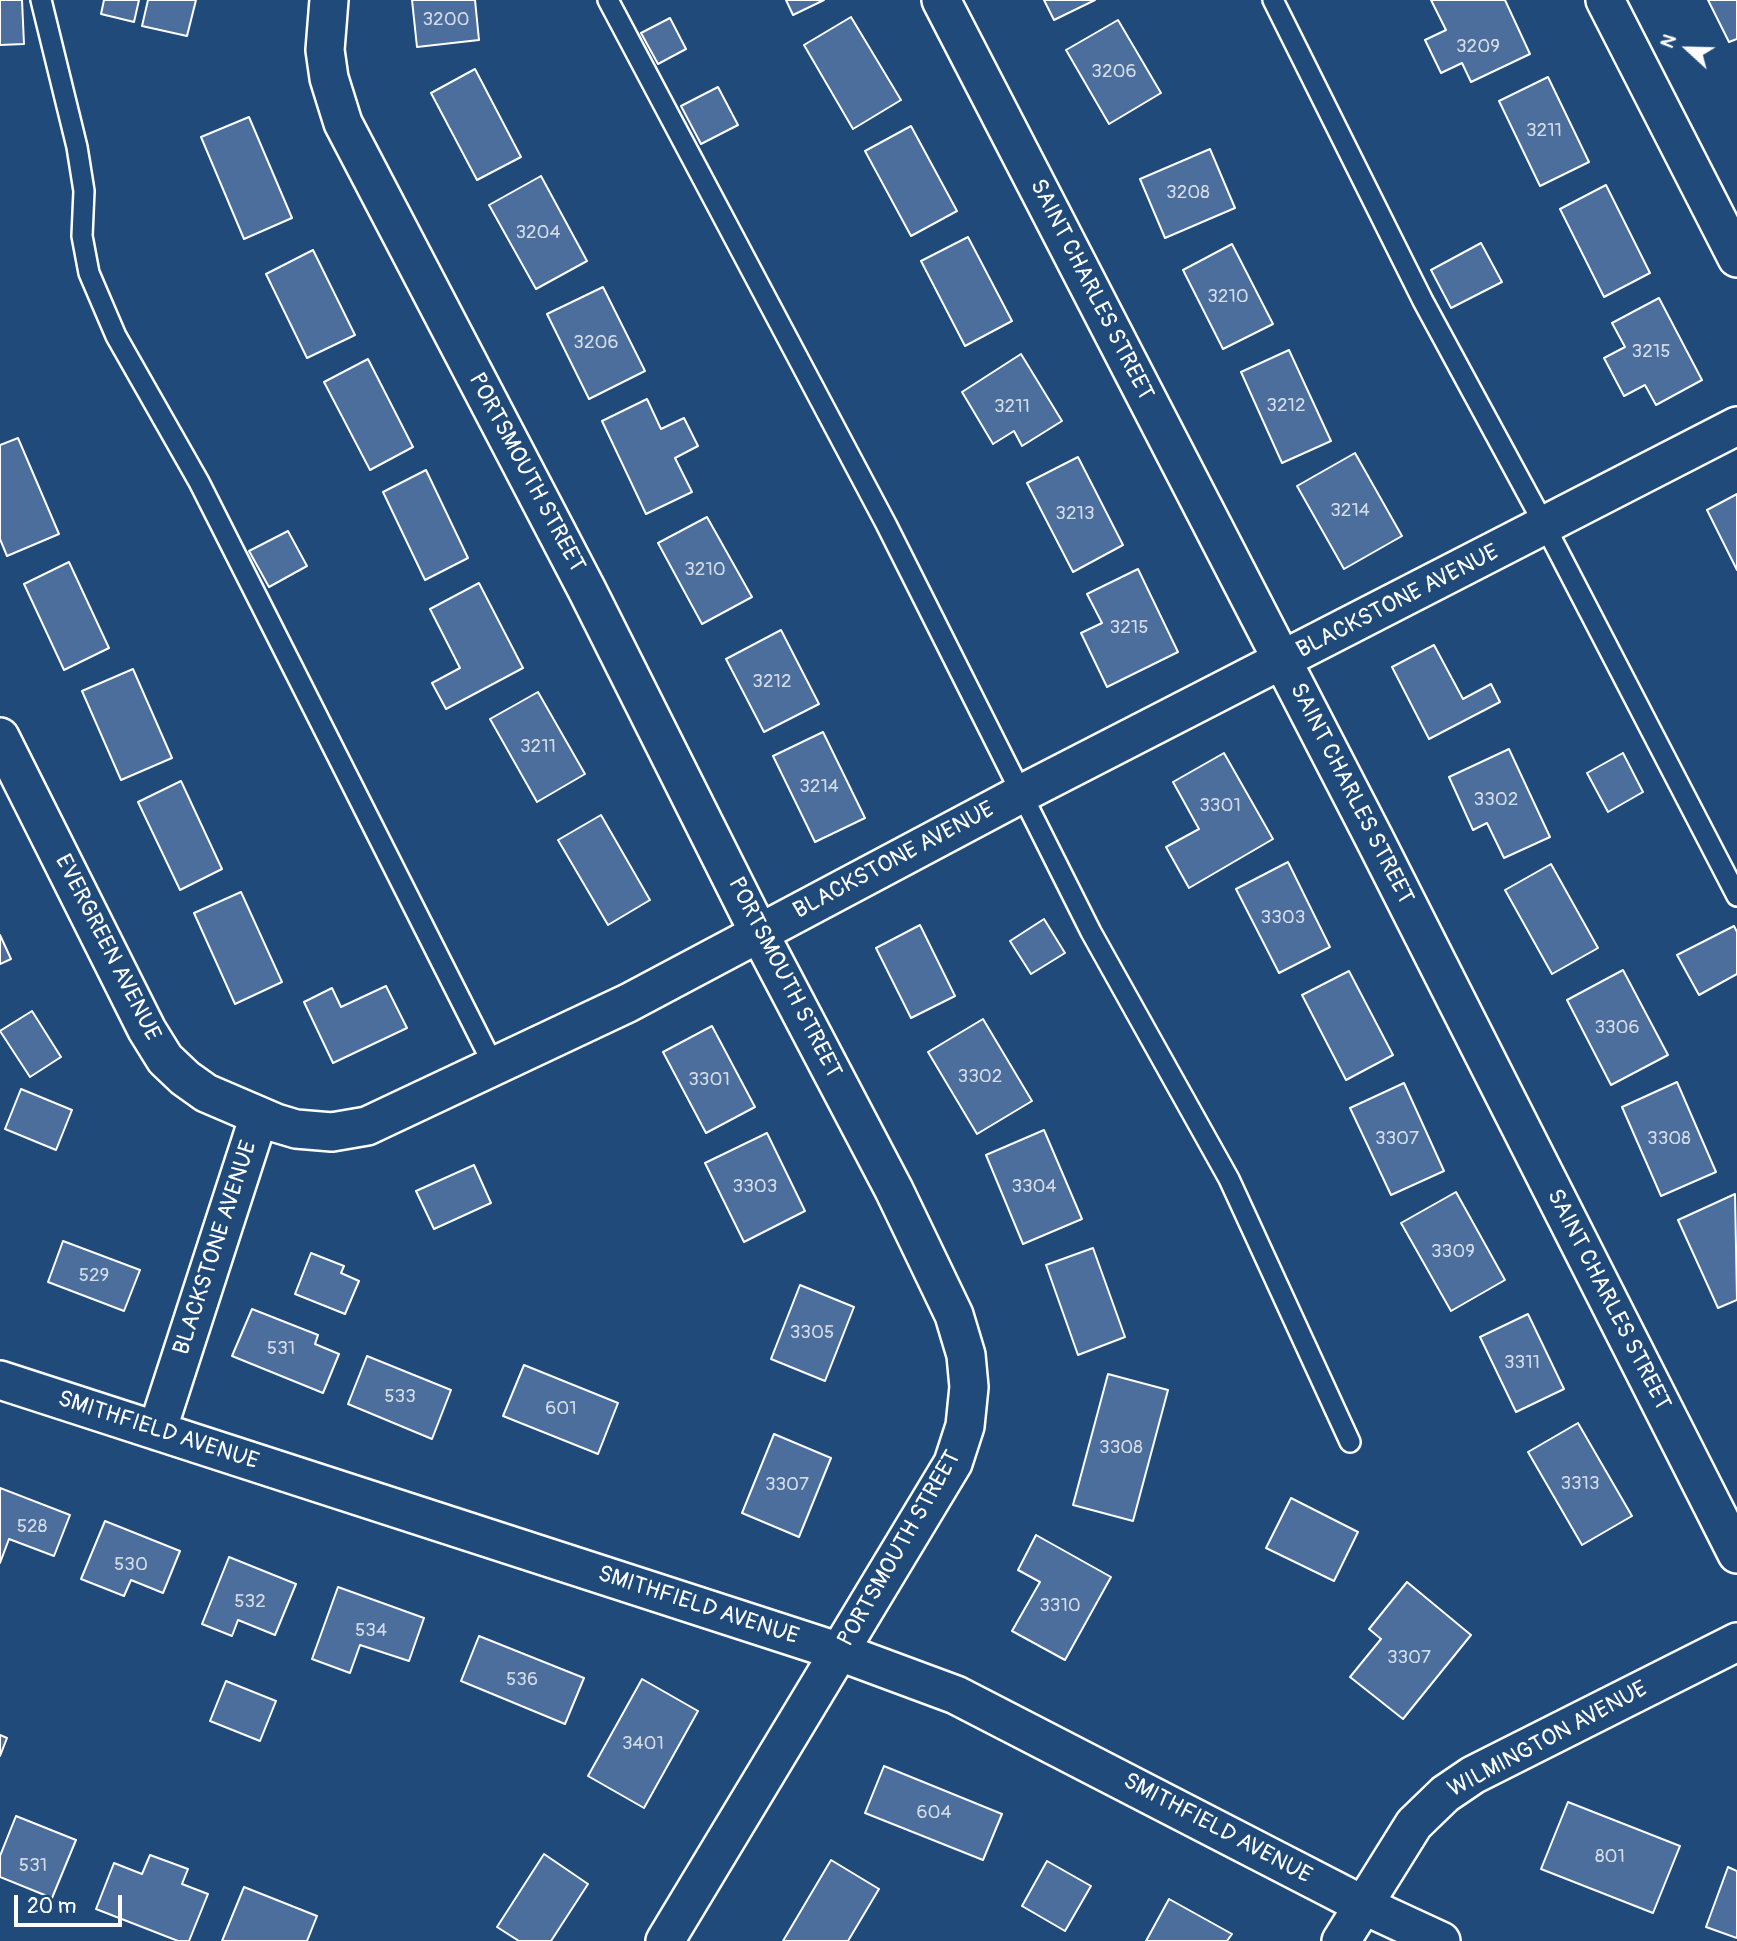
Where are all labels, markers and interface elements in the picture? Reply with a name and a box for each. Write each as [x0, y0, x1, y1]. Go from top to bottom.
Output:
house number: 3200 [422, 9, 470, 31]
north arrow [1653, 14, 1723, 84]
text: N [1655, 31, 1682, 52]
house number: 3209 [1456, 36, 1500, 58]
house number: 3206 [1091, 61, 1137, 83]
house number: 3211 [1526, 120, 1562, 142]
street label: SAINT CHARLES STREET [1023, 175, 1159, 405]
house number: 3208 [1166, 182, 1210, 204]
house number: 3204 [515, 222, 561, 244]
house number: 3210 [1207, 286, 1249, 308]
house number: 3206 [573, 332, 619, 354]
house number: 3215 [1632, 341, 1670, 363]
street label: PORTSMOUTH STREET [462, 369, 590, 577]
house number: 3212 [1266, 395, 1306, 417]
house number: 3211 [994, 396, 1030, 418]
house number: 3214 [1330, 500, 1370, 522]
house number: 3213 [1055, 503, 1095, 525]
street label: BLACKSTONE AVENUE [1292, 539, 1504, 665]
house number: 3210 [684, 559, 726, 581]
house number: 3215 [1110, 617, 1148, 639]
house number: 3212 [752, 671, 792, 693]
street label: SAINT CHARLES STREET [1283, 679, 1419, 909]
house number: 3211 [520, 736, 556, 758]
house number: 3214 [799, 776, 839, 798]
house number: 3302 [1474, 789, 1518, 811]
house number: 3301 [1199, 795, 1241, 817]
street label: BLACKSTONE AVENUE [789, 796, 999, 926]
street label: EVERGREEN AVENUE [48, 850, 166, 1046]
street label: PORTSMOUTH STREET [721, 873, 847, 1083]
house number: 3303 [1261, 907, 1305, 929]
house number: 3306 [1594, 1017, 1640, 1039]
house number: 3302 [958, 1066, 1002, 1088]
house number: 3301 [688, 1069, 730, 1091]
house number: 3307 [1375, 1128, 1419, 1150]
house number: 3308 [1647, 1128, 1691, 1150]
street label: BLACKSTONE AVENUE [168, 1138, 264, 1358]
house number: 3303 [733, 1176, 777, 1198]
house number: 3304 [1011, 1176, 1057, 1198]
street label: SAINT CHARLES STREET [1540, 1185, 1676, 1415]
house number: 3309 [1431, 1241, 1475, 1263]
house number: 529 [79, 1265, 109, 1287]
house number: 3305 [790, 1322, 834, 1344]
house number: 531 [267, 1338, 295, 1360]
house number: 3311 [1504, 1352, 1540, 1374]
street label: SMITHFIELD AVENUE [54, 1386, 262, 1476]
house number: 533 [384, 1386, 416, 1408]
house number: 601 [545, 1398, 577, 1420]
house number: 3308 [1099, 1437, 1143, 1459]
street label: PORTSMOUTH STREET [833, 1446, 967, 1652]
house number: 3313 [1560, 1473, 1600, 1495]
house number: 3307 [765, 1474, 809, 1496]
house number: 528 [17, 1516, 47, 1538]
house number: 530 [114, 1554, 148, 1576]
street label: SMITHFIELD AVENUE [594, 1561, 802, 1651]
house number: 532 [234, 1591, 266, 1613]
house number: 3310 [1039, 1595, 1081, 1617]
house number: 534 [355, 1620, 387, 1642]
house number: 3307 [1387, 1647, 1431, 1669]
house number: 536 [506, 1669, 538, 1691]
street label: WILMINGTON AVENUE [1444, 1676, 1652, 1804]
house number: 3401 [622, 1733, 664, 1755]
street label: SMITHFIELD AVENUE [1118, 1768, 1316, 1890]
house number: 604 [916, 1802, 952, 1824]
house number: 801 [1595, 1846, 1625, 1868]
house number: 531 [19, 1855, 47, 1877]
scale bar [18, 1882, 126, 1926]
text: 20 m [27, 1893, 76, 1920]

